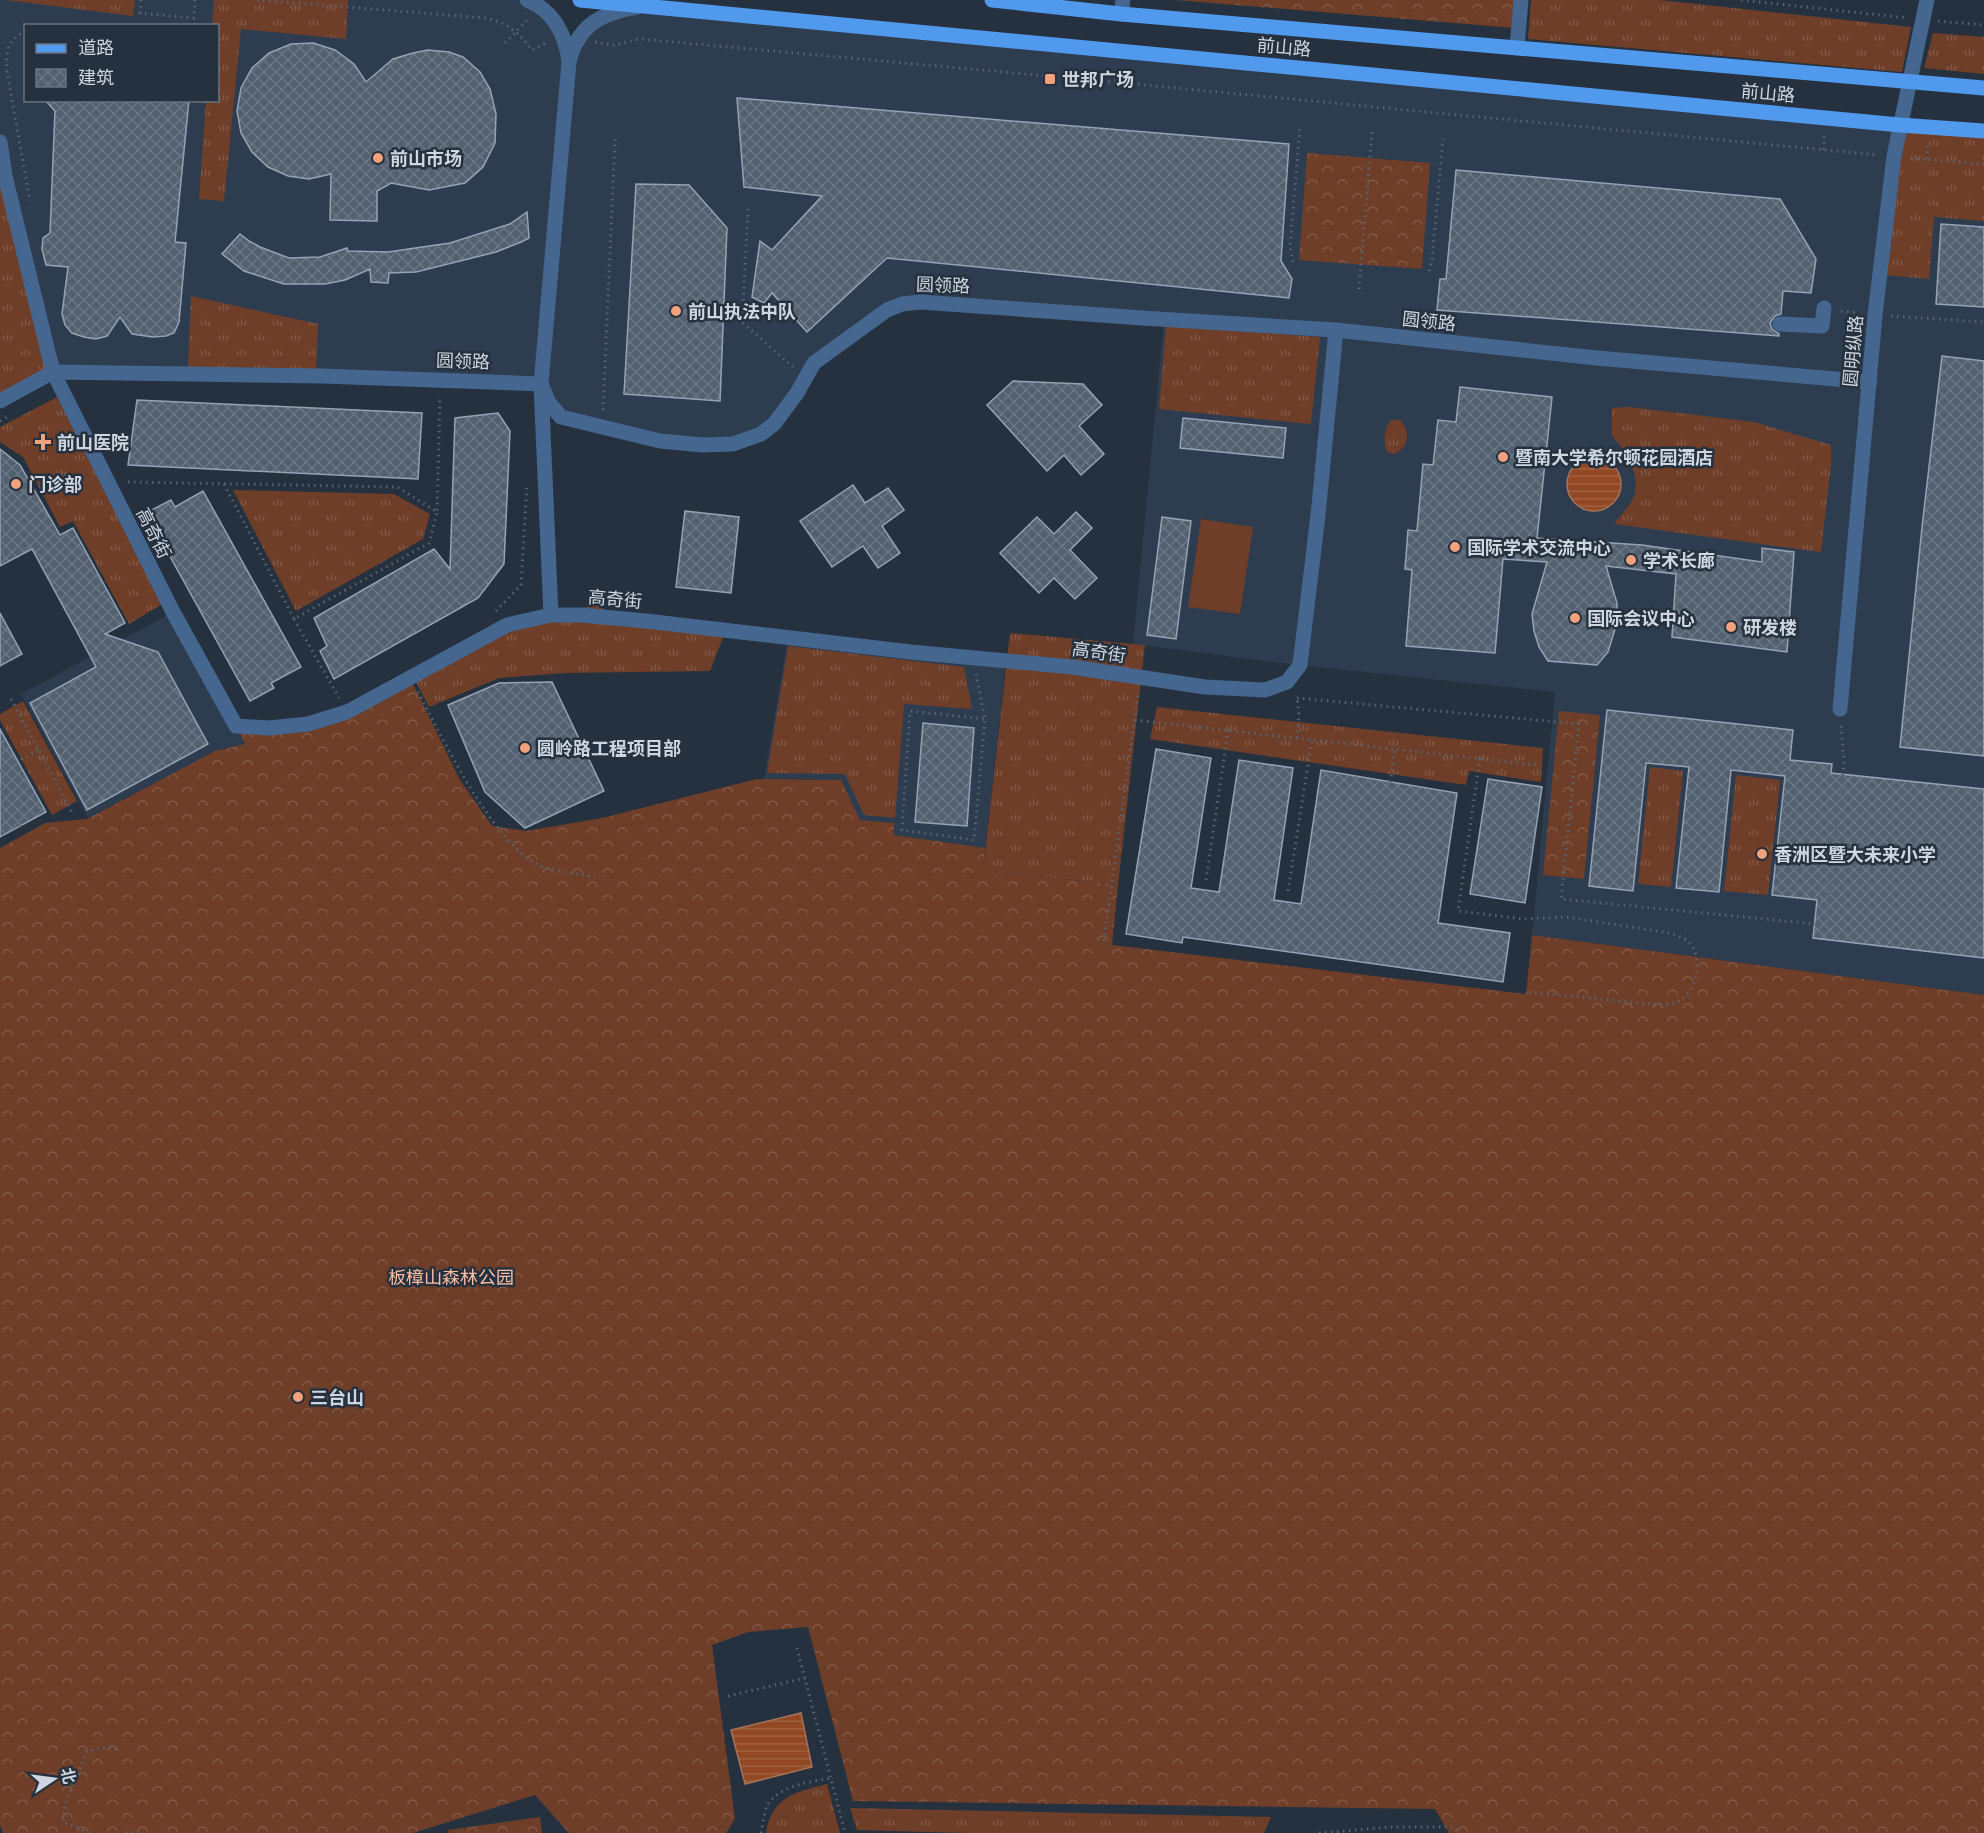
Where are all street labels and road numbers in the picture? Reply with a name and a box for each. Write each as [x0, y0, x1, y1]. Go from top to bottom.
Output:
street label: 前山路 [1256, 34, 1312, 60]
street label: 前山路 [1740, 80, 1796, 106]
street label: 圆领路 [916, 274, 970, 296]
street label: 圆领路 [1401, 308, 1457, 334]
street label: 圆明纵路 [1839, 314, 1867, 388]
street label: 圆领路 [436, 350, 490, 372]
street label: 高奇街 [132, 504, 176, 562]
street label: 高奇街 [587, 586, 643, 612]
street label: 高奇街 [1071, 638, 1127, 666]

